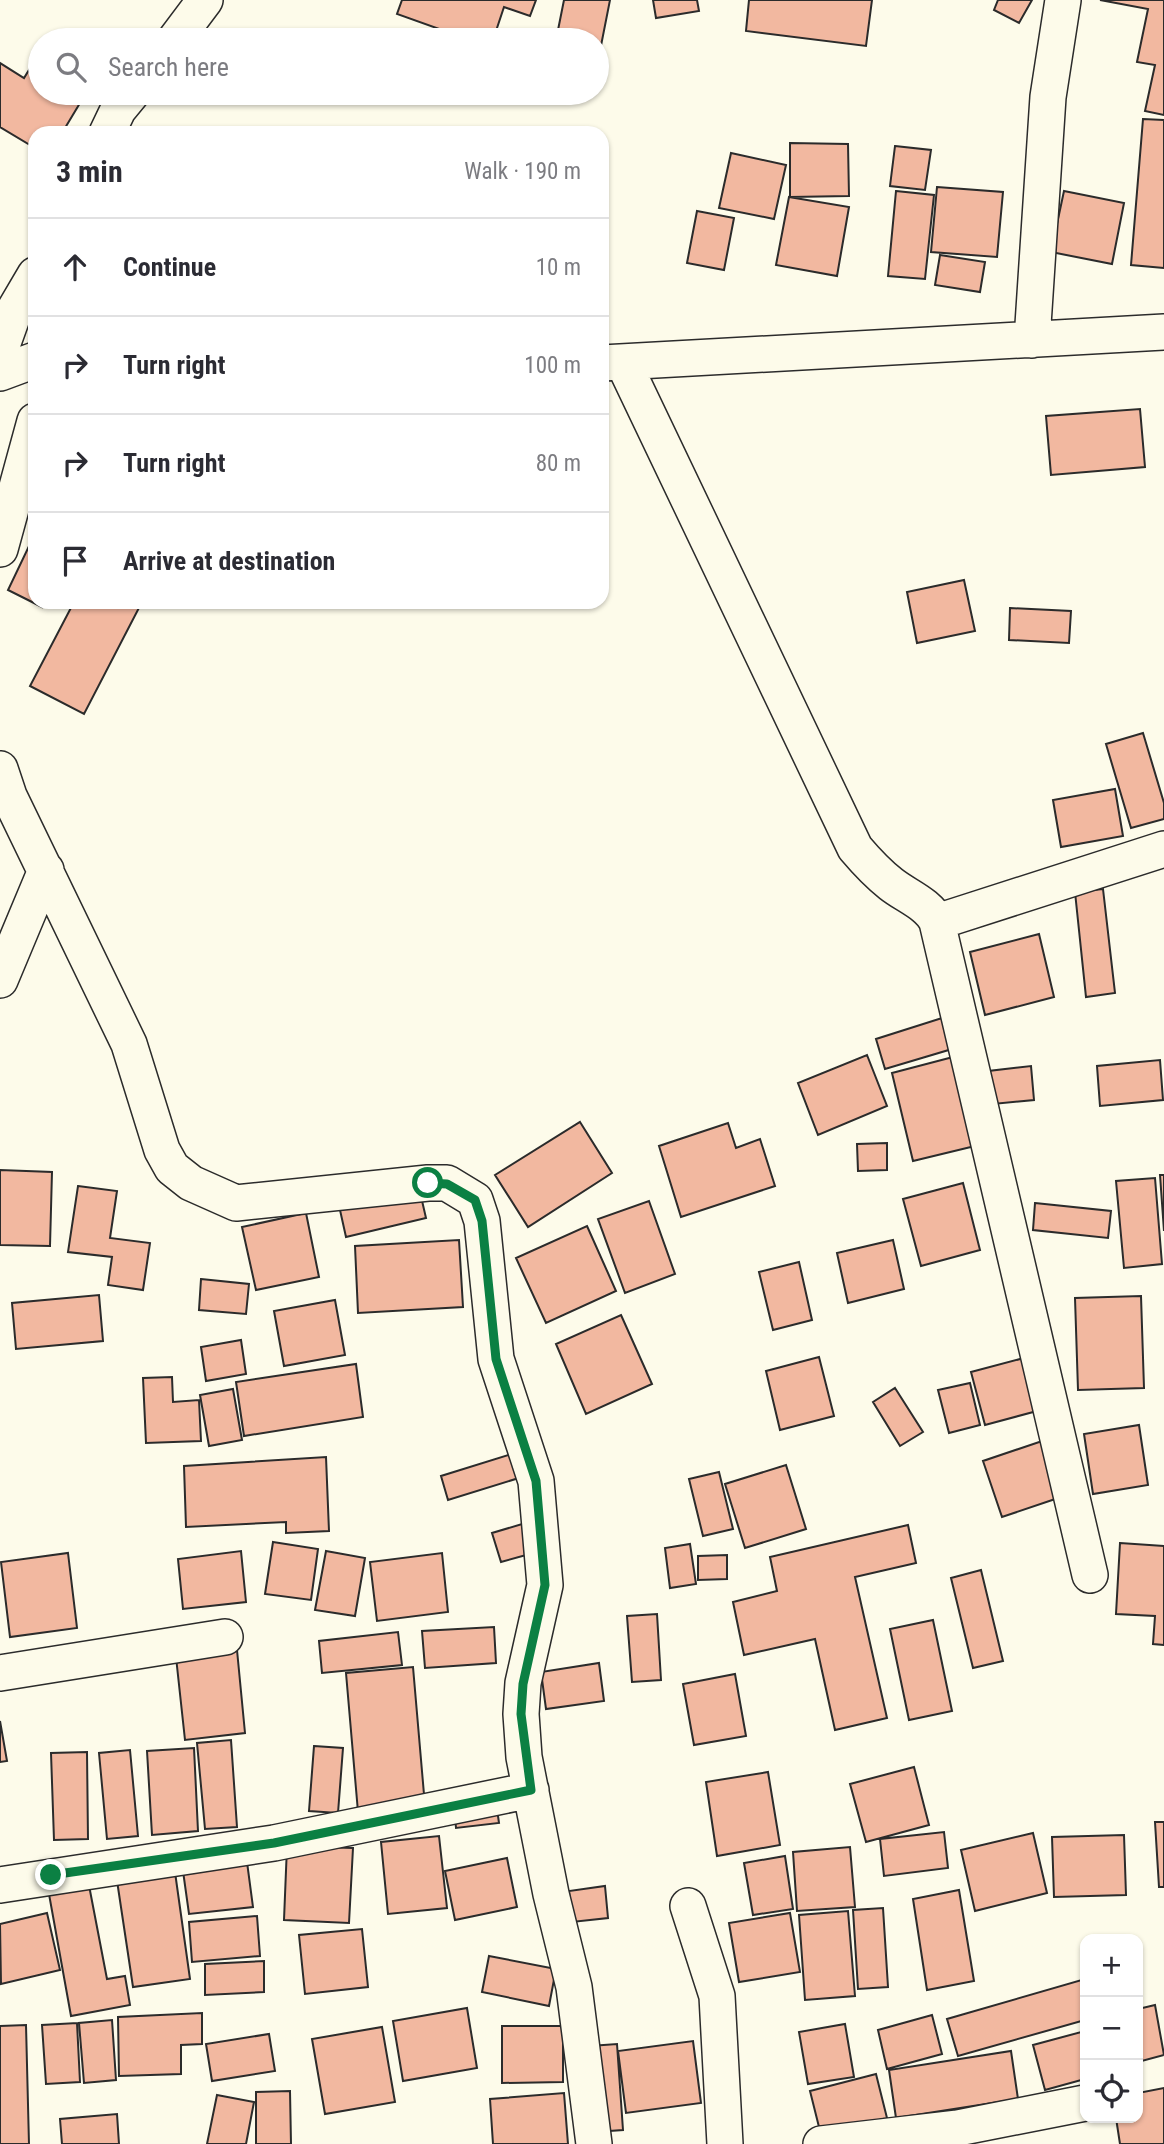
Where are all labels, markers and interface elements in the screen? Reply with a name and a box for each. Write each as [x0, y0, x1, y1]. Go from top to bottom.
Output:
search box [28, 28, 609, 105]
icon: search [52, 48, 90, 86]
text: Search here [108, 52, 229, 82]
text: 3 min [56, 154, 123, 189]
text: Walk · 190 m [464, 158, 581, 185]
icon: ahead [56, 248, 94, 286]
text: Continue [123, 252, 216, 282]
text: 10 m [536, 254, 581, 281]
icon: right [56, 346, 94, 384]
text: Turn right [123, 350, 225, 380]
text: 100 m [524, 352, 581, 379]
icon: right [56, 444, 94, 482]
text: Turn right [123, 448, 225, 478]
text: 80 m [536, 450, 581, 477]
icon: arrive [56, 542, 94, 580]
text: Arrive at destination [123, 546, 335, 576]
route start [412, 1167, 443, 1198]
route end [35, 1859, 66, 1890]
map controls [1080, 1934, 1143, 2123]
button: + [1080, 1934, 1143, 1997]
button: − [1080, 1997, 1143, 2060]
button: locate [1080, 2060, 1143, 2123]

